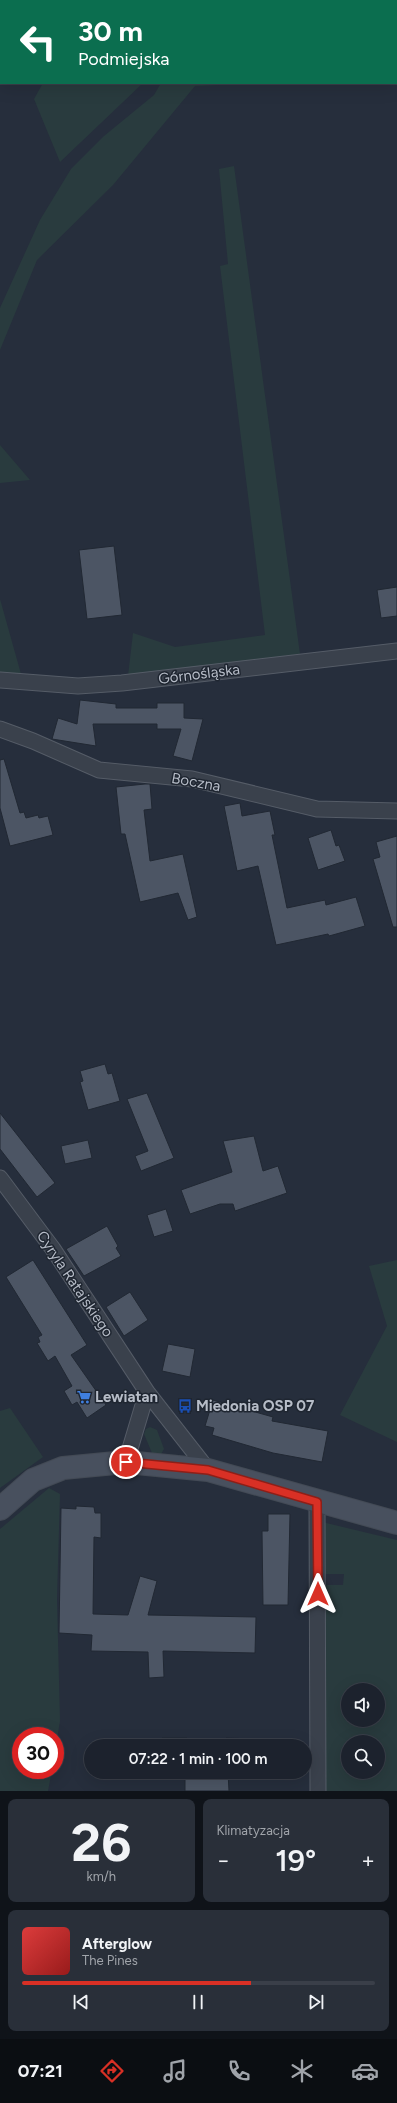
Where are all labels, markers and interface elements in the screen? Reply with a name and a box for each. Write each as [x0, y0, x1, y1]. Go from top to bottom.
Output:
text: 30 m [78, 14, 143, 48]
icon: left [12, 16, 64, 68]
text: Podmiejska [78, 48, 170, 70]
street label: Górnośląska [157, 660, 241, 688]
street label: Boczna [170, 769, 222, 795]
street label: Cyryla Ratajskiego [33, 1228, 117, 1341]
place label: Lewiatan [95, 1388, 158, 1406]
supermarket icon: Lewiatan [76, 1389, 92, 1405]
place label: Miedonia OSP 07 [196, 1397, 314, 1415]
bus stop icon: Miedonia OSP 07 [177, 1398, 193, 1414]
pin [109, 1445, 143, 1479]
icon: arrive [115, 1451, 137, 1473]
position arrow [297, 1573, 339, 1615]
map controls [341, 1683, 385, 1779]
button: sound [341, 1683, 385, 1727]
speed limit sign: 30 [12, 1727, 64, 1779]
button: search [341, 1735, 385, 1779]
text: 07:22 · 1 min · 100 m [129, 1750, 267, 1768]
text: 26 [71, 1812, 131, 1874]
text: Klimatyzacja [217, 1823, 290, 1838]
text: 19° [275, 1842, 316, 1879]
text: − [217, 1847, 230, 1874]
text: + [361, 1847, 375, 1874]
text: km/h [86, 1869, 116, 1884]
text: Afterglow [82, 1935, 152, 1953]
text: The Pines [82, 1953, 138, 1968]
icon: previous [70, 1991, 92, 2013]
icon: pause [187, 1991, 209, 2013]
icon: next [305, 1991, 327, 2013]
icon: directions [98, 2057, 126, 2085]
icon: music [161, 2057, 189, 2085]
icon: phone [225, 2057, 253, 2085]
icon: climate [288, 2057, 316, 2085]
icon: car [351, 2057, 379, 2085]
text: 07:21 [18, 2060, 63, 2082]

